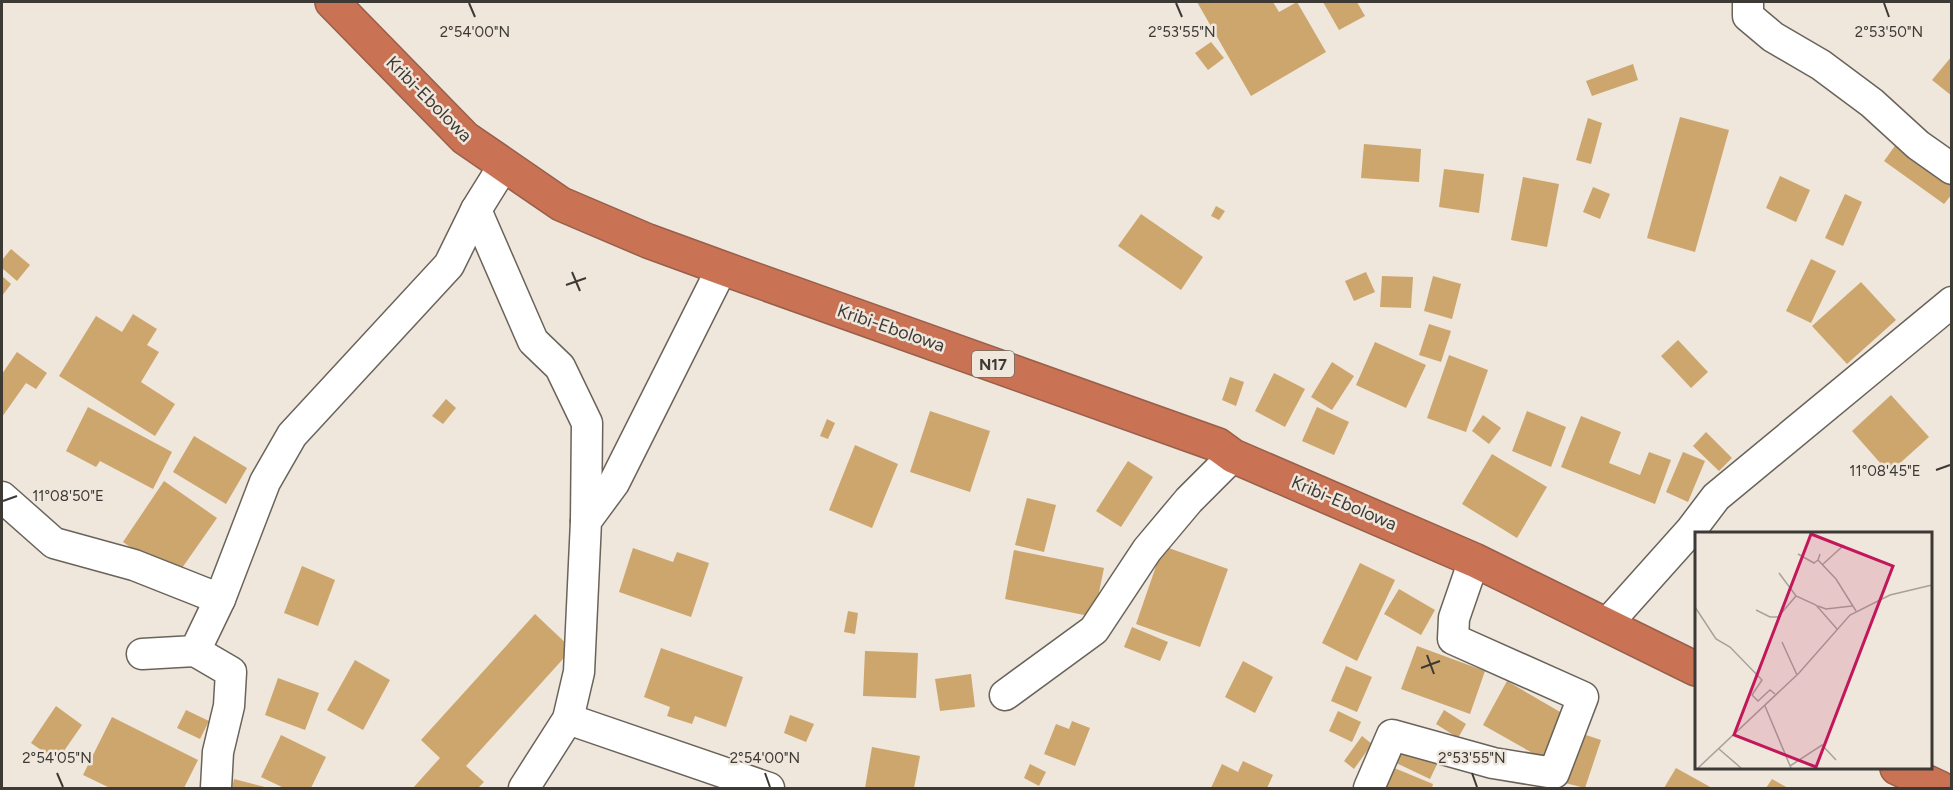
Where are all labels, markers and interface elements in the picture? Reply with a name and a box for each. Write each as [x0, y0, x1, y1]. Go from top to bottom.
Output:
text: 2°54'00"N [440, 23, 510, 41]
text: 2°53'55"N [1148, 23, 1216, 41]
text: 2°53'50"N [1855, 23, 1923, 41]
street label: Kribi-Ebolowa [382, 52, 476, 146]
street label: Kribi-Ebolowa [834, 299, 948, 357]
road number: N17 [972, 351, 1014, 377]
text: 11°08'45"E [1849, 462, 1921, 480]
street label: Kribi-Ebolowa [1288, 471, 1400, 535]
text: 11°08'50"E [32, 487, 104, 505]
inset map [1695, 532, 1932, 769]
text: 2°54'05"N [22, 749, 92, 767]
text: 2°54'00"N [730, 749, 800, 767]
text: 2°53'55"N [1438, 749, 1506, 767]

